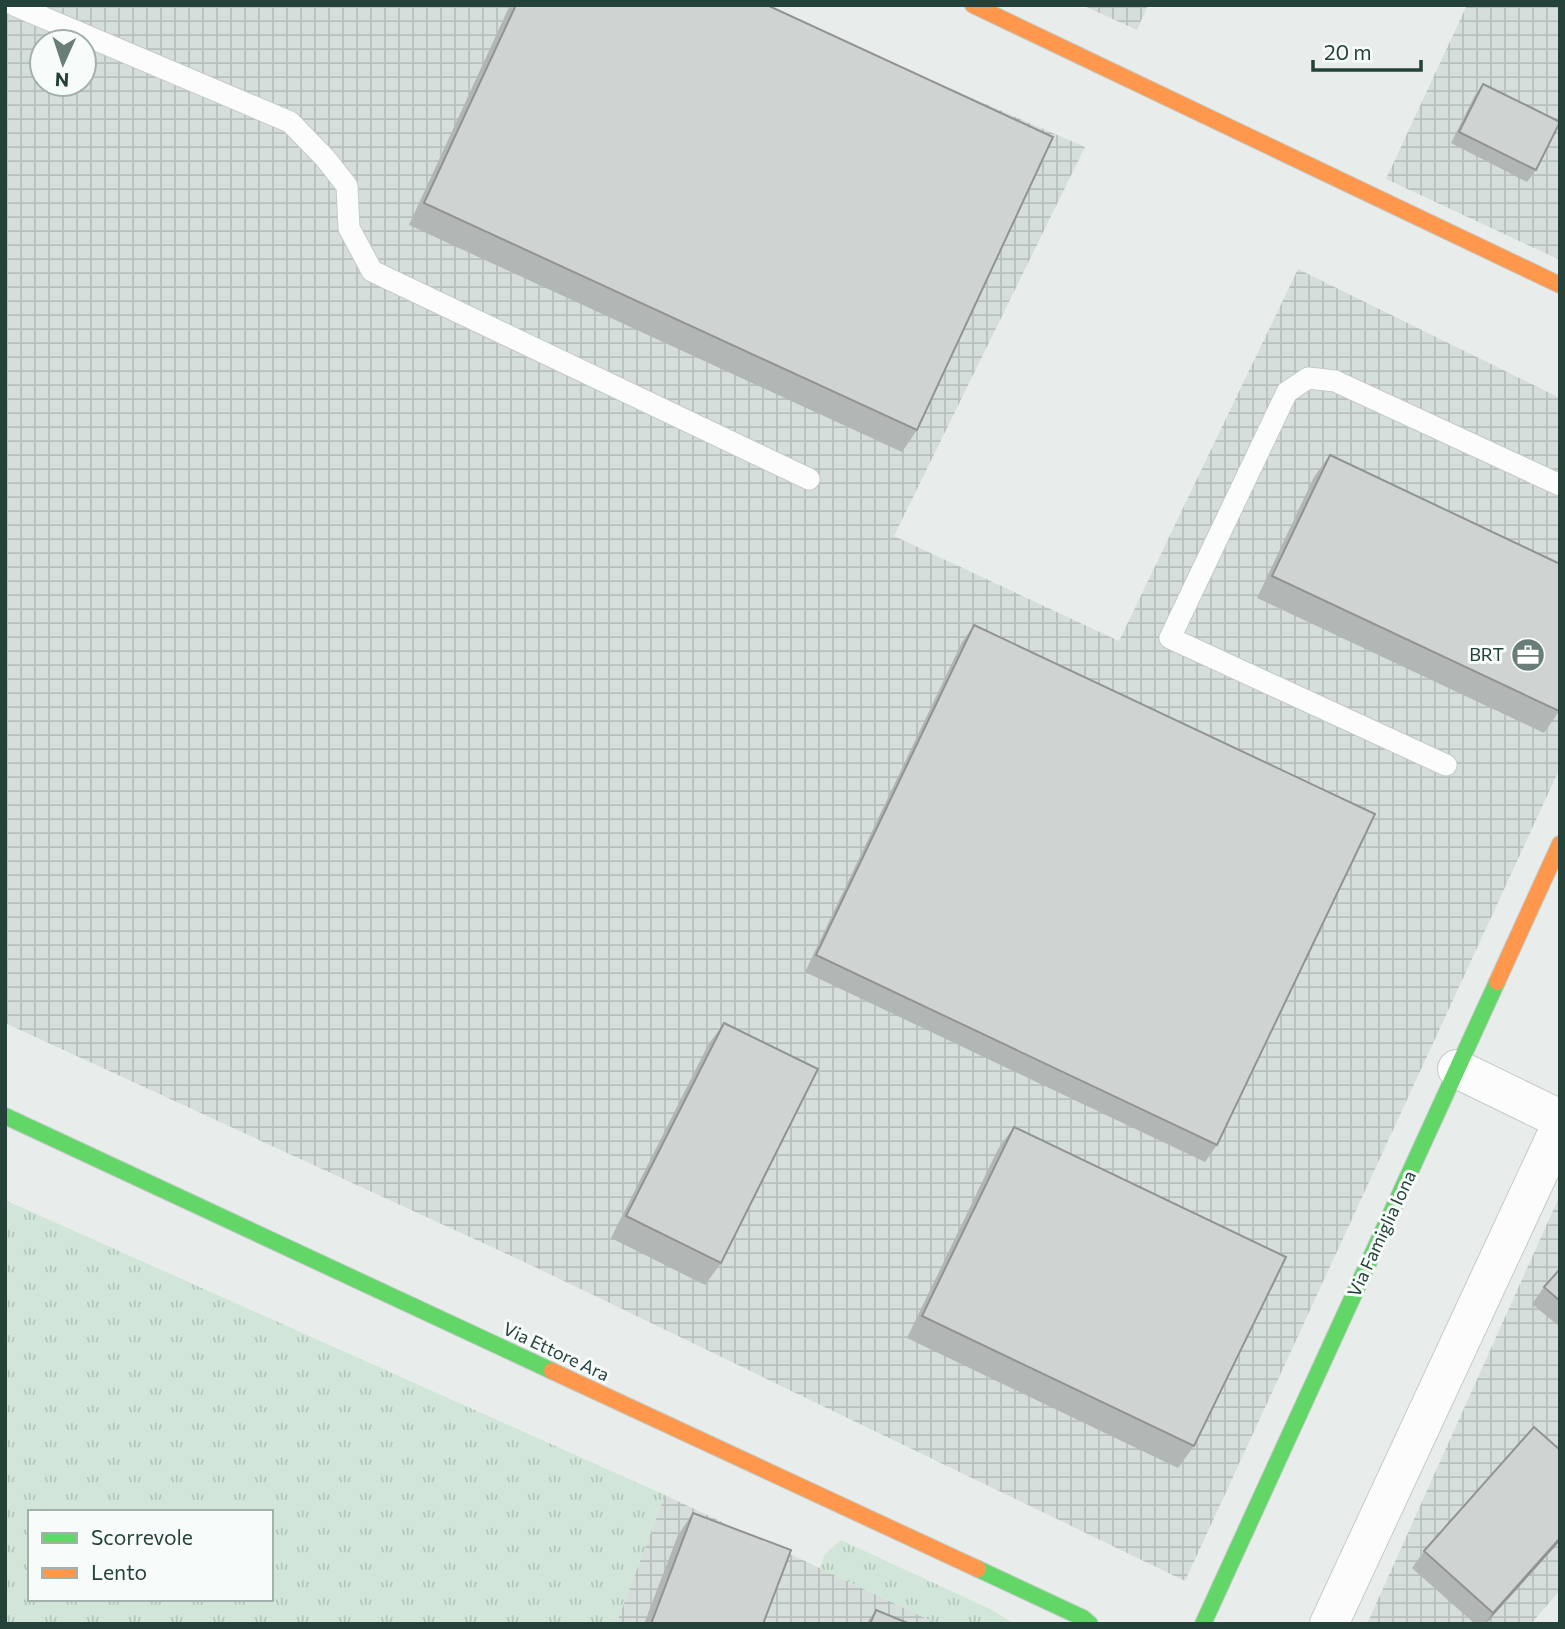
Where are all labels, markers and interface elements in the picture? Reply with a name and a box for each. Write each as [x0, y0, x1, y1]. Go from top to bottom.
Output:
north arrow [28, 28, 98, 98]
scale bar [1313, 28, 1422, 72]
text: 20 m [1324, 39, 1372, 64]
text: N [54, 69, 70, 92]
office icon: BRT [1509, 636, 1547, 674]
place label: BRT [1469, 643, 1504, 665]
street label: Via Famiglia Iona [1342, 1167, 1420, 1300]
street label: Via Ettore Ara [500, 1317, 613, 1385]
legend [28, 1510, 273, 1601]
text: Scorrevole [91, 1524, 193, 1549]
text: Lento [91, 1559, 147, 1584]

